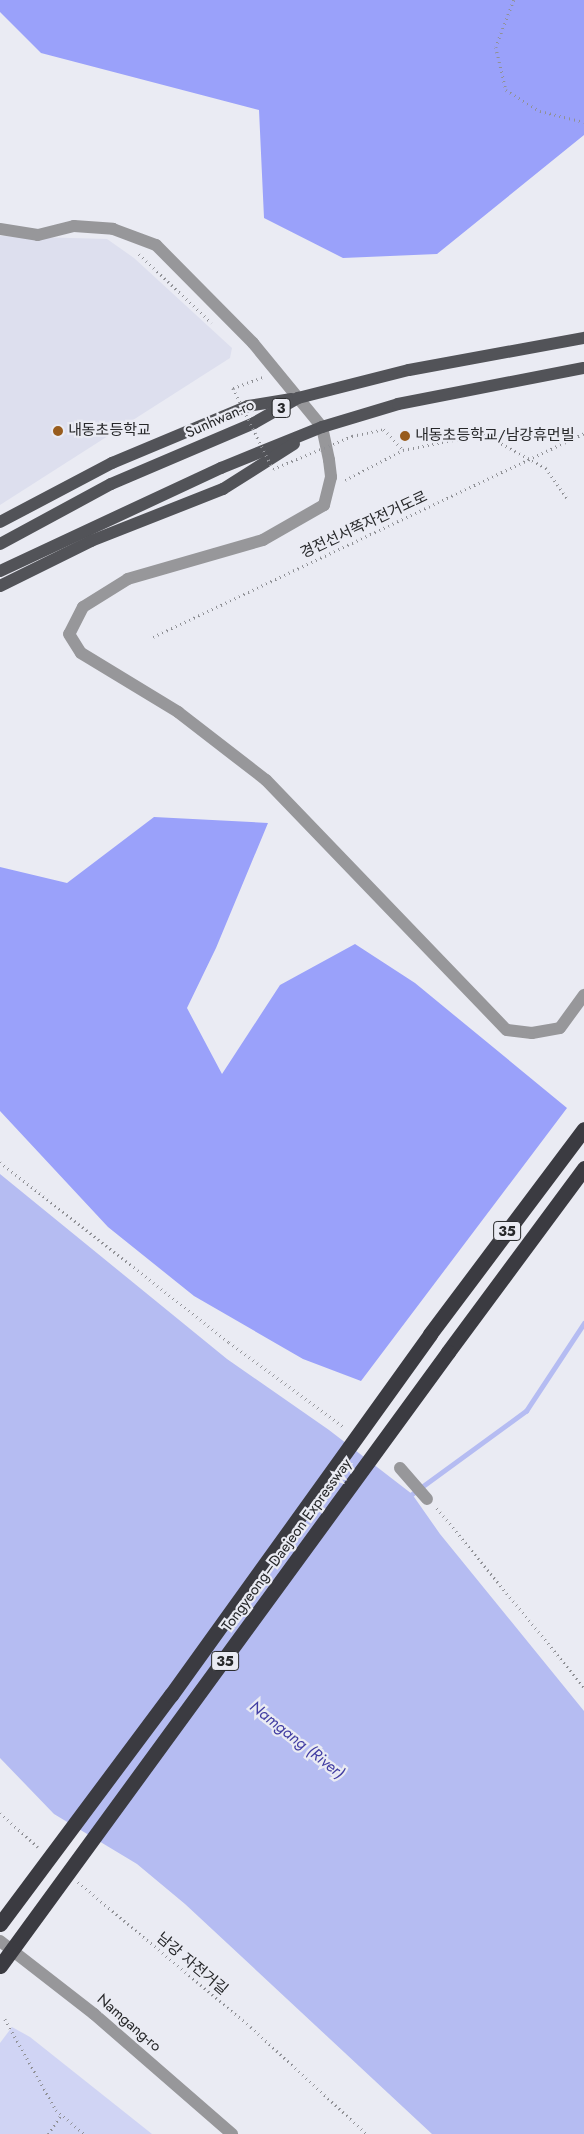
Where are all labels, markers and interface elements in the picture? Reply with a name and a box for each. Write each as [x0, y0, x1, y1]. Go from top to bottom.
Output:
street label: Sunhwan-ro [183, 396, 257, 442]
road number: 3 [271, 396, 291, 419]
place label: 내동초등학교 [68, 422, 151, 440]
marker: 내동초등학교 [52, 425, 64, 437]
place label: 내동초등학교/남강휴먼빌 [415, 427, 575, 445]
marker: 내동초등학교/남강휴먼빌 [399, 430, 411, 442]
street label: 경전선서쪽자전거도로 [298, 488, 430, 562]
road number: 35 [492, 1220, 522, 1242]
street label: Tongyeong–Daejeon Expressway [218, 1455, 356, 1635]
road number: 35 [210, 1650, 240, 1672]
water label: Namgang (River) [246, 1697, 348, 1783]
street label: 남강 자전거길 [153, 1929, 231, 1999]
street label: Namgang-ro [93, 1990, 165, 2056]

